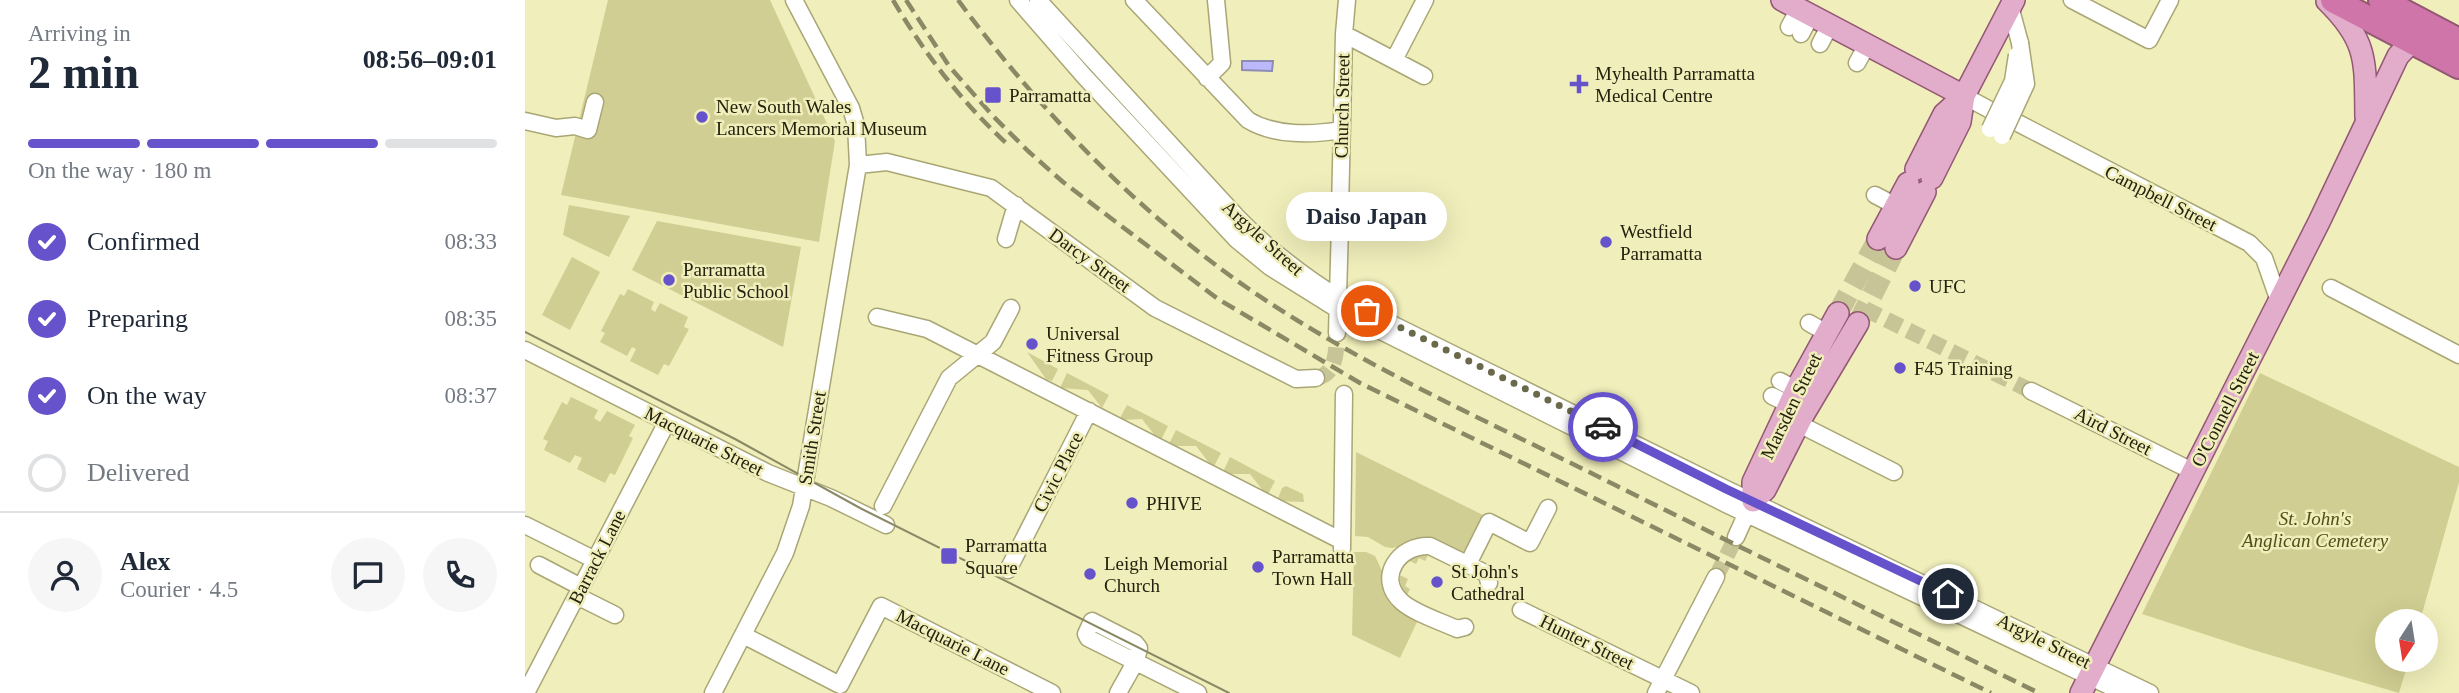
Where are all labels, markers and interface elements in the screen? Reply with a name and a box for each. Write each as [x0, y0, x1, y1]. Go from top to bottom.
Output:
text: Arriving in [28, 21, 131, 46]
text: 08:56–09:01 [363, 45, 497, 74]
text: 2 min [28, 47, 139, 98]
street label: Church Street [1331, 53, 1353, 159]
place label: Myhealth Parramatta Medical Centre [1595, 63, 1755, 106]
marker: Myhealth Parramatta Medical Centre [1569, 74, 1589, 94]
marker: Parramatta [983, 85, 1003, 105]
place label: Parramatta [1009, 85, 1092, 106]
place label: New South Wales Lancers Memorial Museum [716, 96, 927, 139]
marker: New South Wales Lancers Memorial Museum [694, 109, 710, 125]
text: On the way · 180 m [28, 158, 211, 183]
street label: Campbell Street [2101, 161, 2221, 236]
callout: Daiso Japan [1287, 192, 1447, 241]
street label: Argyle Street [1218, 196, 1308, 280]
text: Daiso Japan [1306, 204, 1427, 229]
place label: Westfield Parramatta [1620, 221, 1703, 264]
icon: check [28, 223, 66, 261]
street label: Darcy Street [1045, 223, 1135, 297]
text: Confirmed [87, 227, 200, 256]
text: 08:33 [445, 229, 497, 254]
marker: Westfield Parramatta [1598, 234, 1614, 250]
place label: Parramatta Public School [683, 259, 789, 302]
marker: Parramatta Public School [661, 272, 677, 288]
place label: UFC [1929, 276, 1966, 297]
marker: UFC [1907, 278, 1923, 294]
pin [1337, 281, 1397, 341]
icon: bag [1348, 292, 1386, 330]
icon: check [28, 300, 66, 338]
text: Preparing [87, 304, 188, 333]
text: 08:35 [445, 306, 497, 331]
place label: Universal Fitness Group [1046, 323, 1153, 366]
marker: Universal Fitness Group [1024, 336, 1040, 352]
street label: O'Connell Street [2187, 347, 2263, 470]
street label: Marsden Street [1756, 349, 1826, 463]
place label: F45 Training [1914, 358, 2013, 379]
marker: F45 Training [1892, 360, 1908, 376]
icon: check [28, 377, 66, 415]
text: On the way [87, 381, 207, 410]
text: 08:37 [445, 383, 497, 408]
street label: Smith Street [794, 389, 830, 486]
courier [1568, 392, 1638, 462]
street label: Macquarie Street [641, 402, 767, 480]
street label: Aird Street [2071, 403, 2156, 460]
icon: car [1584, 408, 1622, 446]
street label: Civic Place [1029, 428, 1087, 516]
text: Delivered [87, 458, 190, 487]
place label: PHIVE [1146, 493, 1202, 514]
marker: PHIVE [1124, 495, 1140, 511]
street label: Barrack Lane [564, 506, 630, 608]
park label: St. John's Anglican Cemetery [2240, 508, 2389, 551]
place label: Parramatta Square [965, 535, 1048, 578]
button: person [28, 538, 102, 612]
button: chat [331, 538, 405, 612]
button: phone [423, 538, 497, 612]
marker: Parramatta Square [939, 546, 959, 566]
place label: Parramatta Town Hall [1272, 546, 1355, 589]
text: Alex [120, 547, 171, 576]
place label: Leigh Memorial Church [1104, 553, 1228, 596]
marker: Parramatta Town Hall [1250, 559, 1266, 575]
place label: St John's Cathedral [1451, 561, 1525, 604]
pin [1918, 564, 1978, 624]
marker: Leigh Memorial Church [1082, 566, 1098, 582]
marker: St John's Cathedral [1429, 574, 1445, 590]
icon: home [1929, 575, 1967, 613]
text: Courier · 4.5 [120, 577, 238, 602]
street label: Macquarie Lane [893, 605, 1013, 679]
street label: Argyle Street [1994, 609, 2095, 673]
north arrow [2375, 609, 2438, 672]
map controls [2375, 609, 2438, 672]
street label: Hunter Street [1537, 610, 1638, 674]

